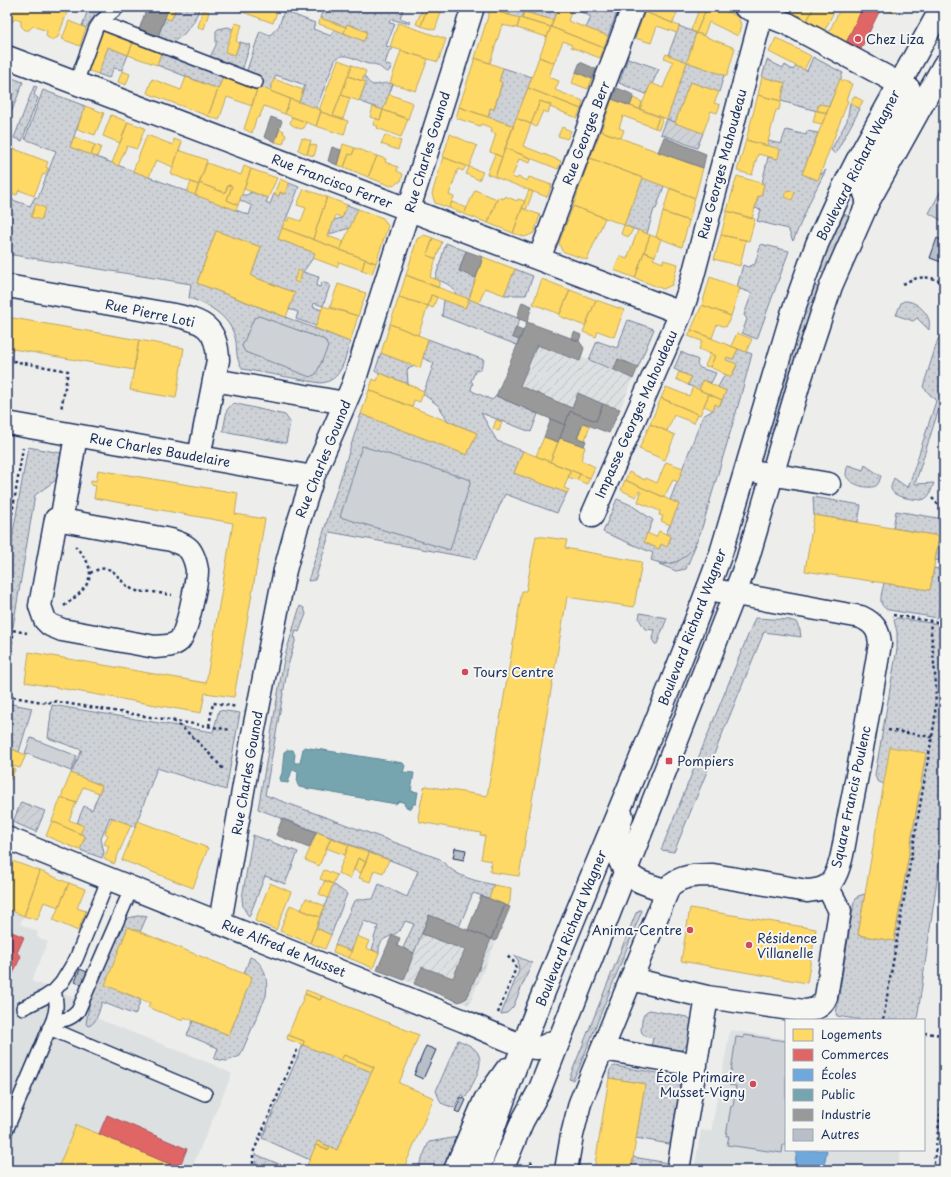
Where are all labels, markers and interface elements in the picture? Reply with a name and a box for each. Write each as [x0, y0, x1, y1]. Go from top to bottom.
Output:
place label: Chez Liza [866, 29, 925, 48]
marker: Chez Liza [853, 34, 863, 44]
street label: Rue Georges Berr [557, 78, 614, 187]
street label: Boulevard Richard Wagner [811, 85, 904, 244]
street label: Rue Georges Mahoudeau [692, 87, 751, 241]
street label: Rue Charles Gounod [399, 89, 454, 215]
street label: Rue Francisco Ferrer [269, 149, 395, 212]
street label: Rue Pierre Loti [104, 294, 197, 331]
street label: Impasse Georges Mahoudeau [590, 327, 681, 501]
street label: Rue Charles Gounod [290, 397, 355, 521]
street label: Rue Charles Baudelaire [88, 428, 232, 471]
street label: Boulevard Richard Wagner [653, 545, 731, 708]
place label: Tours Centre [473, 662, 554, 681]
marker: Tours Centre [460, 667, 470, 677]
street label: Rue Charles Gounod [226, 709, 267, 836]
street label: Square Francis Poulenc [826, 724, 875, 870]
place label: Pompiers [677, 751, 734, 770]
marker: Pompiers [664, 756, 674, 766]
street label: Boulevard Richard Wagner [530, 846, 611, 1009]
street label: Rue Alfred de Musset [219, 914, 350, 981]
place label: Anima-Centre [592, 920, 682, 939]
marker: Anima-Centre [685, 925, 695, 935]
place label: Résidence Villanelle [757, 928, 817, 962]
marker: Résidence Villanelle [744, 940, 754, 950]
legend [785, 1019, 925, 1151]
text: Logements [821, 1025, 882, 1043]
text: Commerces [821, 1045, 889, 1063]
text: Écoles [821, 1065, 857, 1083]
place label: École Primaire Musset-Vigny [656, 1067, 745, 1101]
marker: École Primaire Musset-Vigny [748, 1079, 758, 1089]
text: Public [821, 1085, 855, 1103]
text: Industrie [821, 1105, 871, 1123]
text: Autres [821, 1125, 860, 1143]

